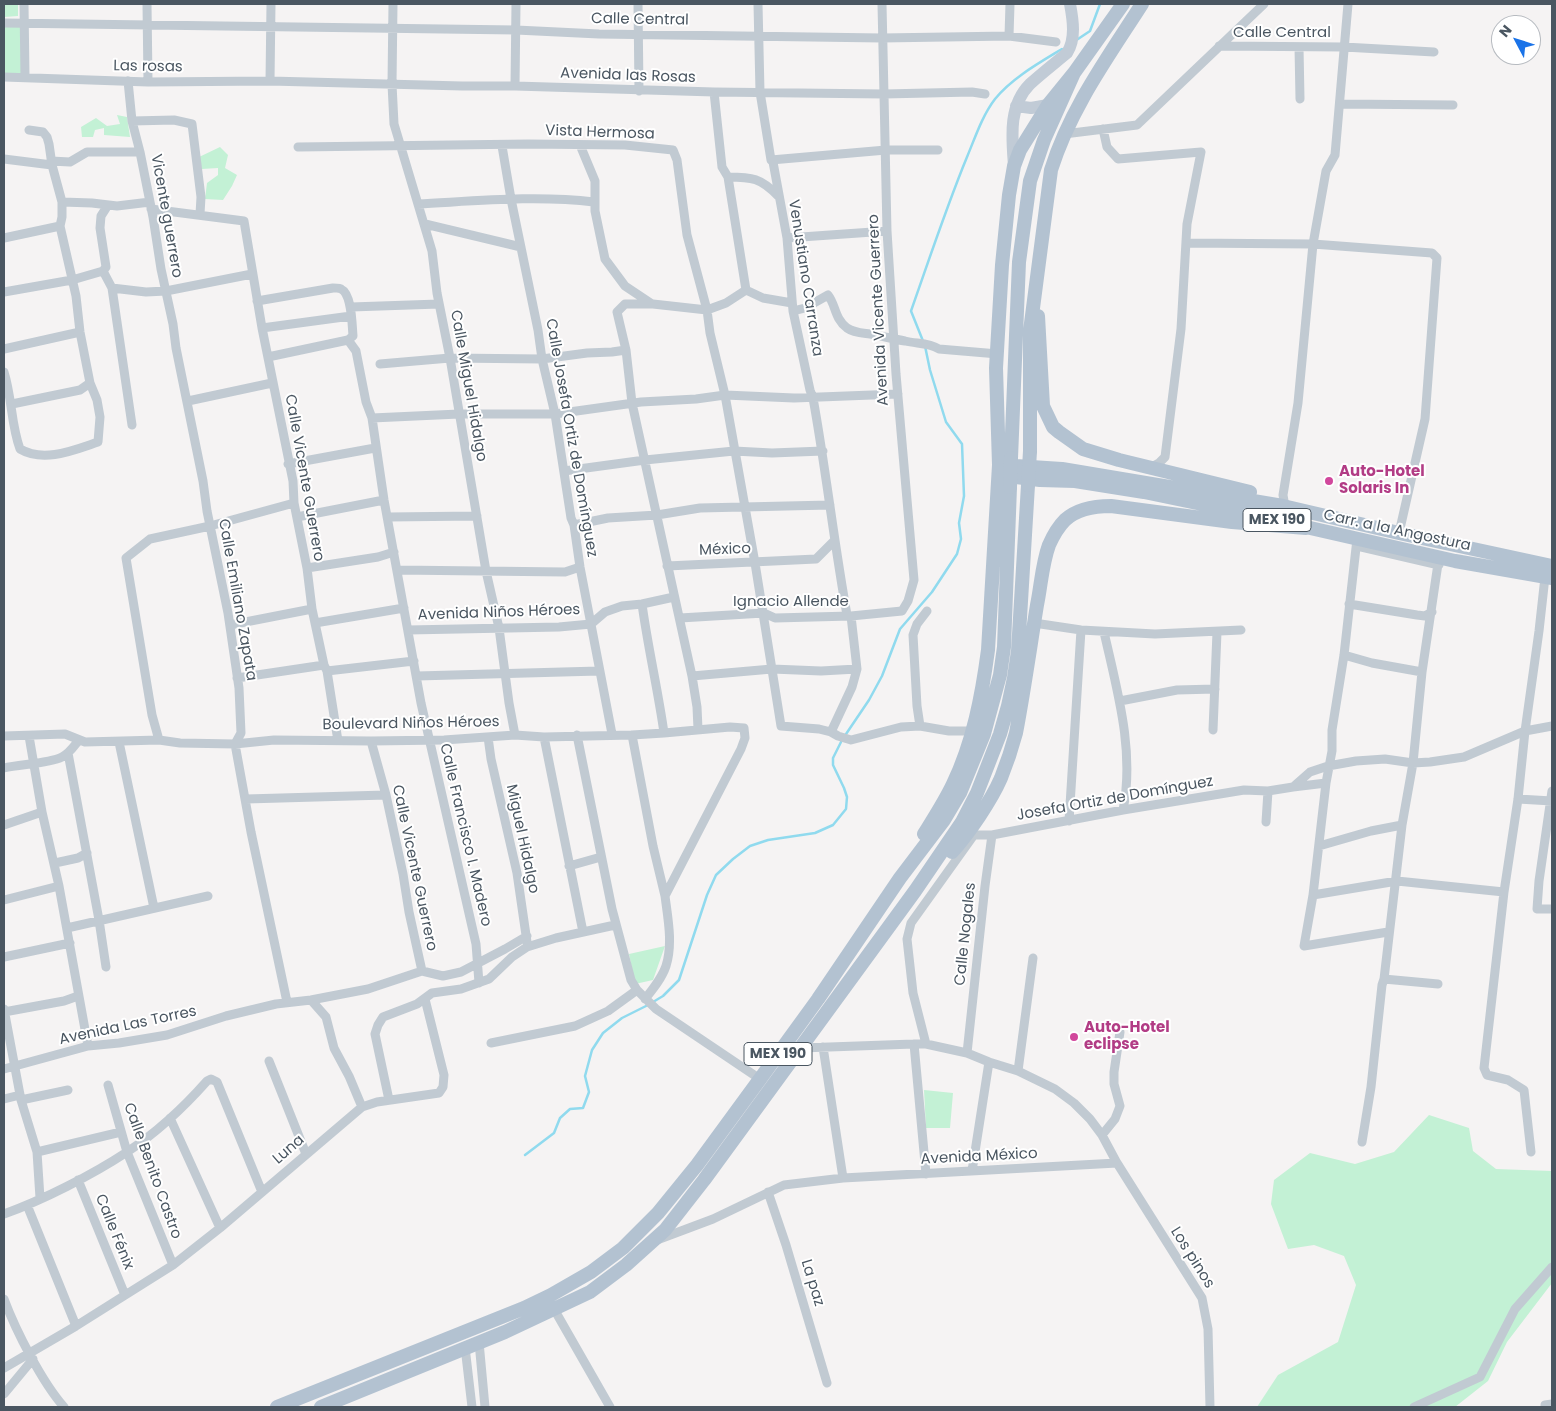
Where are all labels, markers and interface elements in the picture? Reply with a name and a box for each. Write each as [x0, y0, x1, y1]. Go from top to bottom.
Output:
street label: Calle Central [591, 10, 689, 30]
north arrow [1491, 15, 1541, 65]
text: N [1494, 21, 1516, 41]
street label: Calle Central [1233, 24, 1331, 42]
street label: Las rosas [113, 57, 183, 77]
street label: Avenida las Rosas [560, 65, 696, 87]
street label: Vista Hermosa [545, 122, 655, 144]
street label: Vicente guerrero [146, 153, 186, 279]
street label: Venustiano Carranza [784, 198, 826, 358]
street label: Avenida Vicente Guerrero [865, 214, 893, 406]
street label: Calle Miguel Hidalgo [446, 309, 490, 463]
street label: Calle Josefa Ortiz de Domínguez [541, 317, 601, 559]
street label: Calle Vicente Guerrero [280, 393, 328, 563]
place label: Auto-Hotel Solaris In [1339, 463, 1425, 498]
marker: Auto-Hotel Solaris In [1323, 475, 1335, 487]
street label: Carr. a la Angostura [1322, 507, 1472, 555]
road number: MEX 190 [1243, 508, 1311, 532]
street label: Calle Emiliano Zapata [214, 518, 260, 682]
street label: México [699, 540, 751, 560]
street label: Ignacio Allende [733, 593, 849, 611]
street label: Avenida Niños Héroes [417, 601, 581, 625]
street label: Boulevard Niños Héroes [322, 713, 500, 735]
street label: Calle Francisco I. Madero [435, 742, 495, 928]
street label: Josefa Ortiz de Domínguez [1015, 773, 1215, 825]
street label: Calle Vicente Guerrero [388, 783, 440, 953]
street label: Miguel Hidalgo [502, 783, 542, 895]
street label: Calle Nogales [952, 882, 980, 986]
street label: Avenida Las Torres [58, 1003, 198, 1049]
place label: Auto-Hotel eclipse [1084, 1019, 1170, 1054]
marker: Auto-Hotel eclipse [1068, 1031, 1080, 1043]
road number: MEX 190 [744, 1042, 812, 1066]
street label: Calle Benito Castro [119, 1101, 185, 1241]
street label: Luna [270, 1131, 308, 1169]
street label: Avenida México [920, 1145, 1038, 1169]
street label: Calle Fénix [91, 1192, 137, 1272]
street label: Los pinos [1166, 1224, 1218, 1292]
street label: La paz [796, 1258, 828, 1308]

